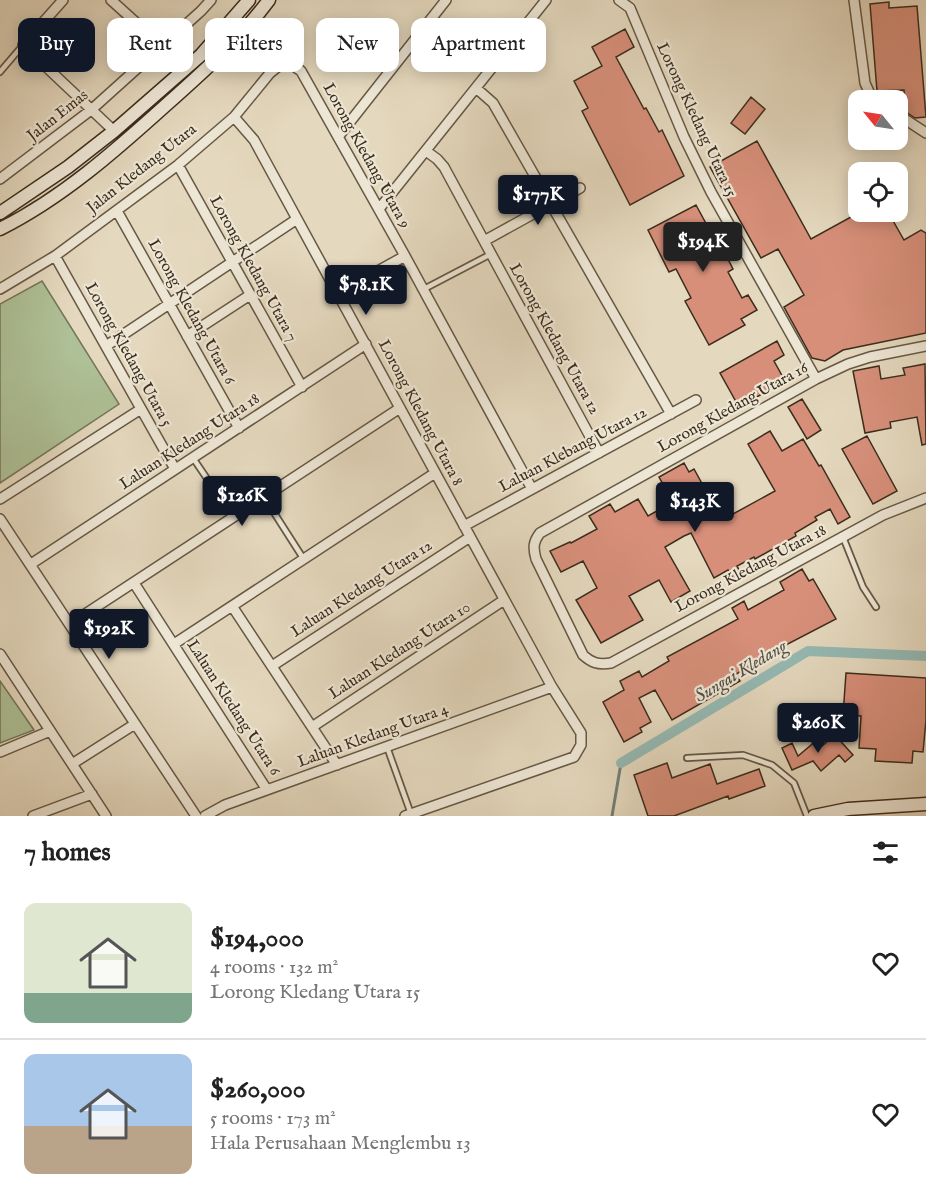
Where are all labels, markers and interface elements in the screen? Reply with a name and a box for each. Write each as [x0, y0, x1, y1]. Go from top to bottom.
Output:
chip: Buy [18, 18, 95, 72]
chip: Rent [107, 18, 193, 72]
chip: Filters [205, 18, 304, 72]
chip: New [316, 18, 399, 72]
chip: Apartment [411, 18, 546, 72]
street label: Lorong Kledang Utara 15 [651, 40, 741, 201]
street label: Lorong Kledang Utara 9 [318, 80, 414, 232]
street label: Jalan Emas [22, 86, 93, 147]
north arrow [848, 90, 908, 150]
map controls [848, 90, 908, 222]
street label: Jalan Kledang Utara [81, 120, 201, 219]
button: locate [848, 162, 908, 222]
pin: $177K [496, 175, 580, 226]
text: $177K [512, 182, 564, 207]
street label: Lorong Kledang Utara 7 [205, 192, 301, 346]
pin: $194K [661, 222, 745, 273]
text: $194K [677, 229, 729, 254]
street label: Lorong Kledang Utara 6 [143, 236, 239, 388]
street label: Lorong Kledang Utara 12 [504, 260, 604, 418]
pin: $78.1K [317, 265, 415, 316]
text: $78.1K [339, 272, 393, 297]
street label: Lorong Kledang Utara 5 [80, 279, 176, 431]
street label: Lorong Kledang Utara 8 [373, 336, 467, 490]
street label: Lorong Kledang Utara 16 [654, 358, 812, 458]
street label: Laluan Kledang Utara 18 [116, 389, 264, 495]
street label: Laluan Klebang Utara 12 [496, 403, 650, 497]
pin: $126K [200, 476, 284, 527]
pin: $143K [653, 482, 737, 533]
text: $126K [217, 483, 267, 508]
text: $143K [670, 489, 720, 514]
street label: Lorong Kledang Utara 18 [672, 521, 830, 617]
street label: Laluan Kledang Utara 12 [288, 536, 436, 642]
street label: Laluan Kledang Utara 10 [325, 598, 475, 704]
pin: $192K [67, 609, 151, 660]
text: $192K [83, 616, 135, 641]
water label: Sungai Kledang [691, 635, 792, 709]
street label: Laluan Kledang Utara 6 [182, 636, 284, 780]
street label: Laluan Kledang Utara 4 [295, 699, 451, 773]
pin: $260K [776, 703, 860, 754]
text: $260K [791, 710, 845, 735]
text: 7 homes [24, 836, 111, 869]
icon: filters [869, 836, 902, 869]
text: $194,000 [210, 922, 304, 955]
icon: home [72, 927, 144, 999]
icon: heart [869, 947, 902, 980]
text: 4 rooms · 132 m² [210, 955, 338, 980]
text: Lorong Kledang Utara 15 [210, 980, 420, 1005]
text: $260,000 [210, 1073, 306, 1106]
icon: home [72, 1078, 144, 1150]
icon: heart [869, 1098, 902, 1131]
text: 5 rooms · 173 m² [210, 1106, 336, 1131]
text: Hala Perusahaan Menglembu 13 [210, 1131, 471, 1156]

